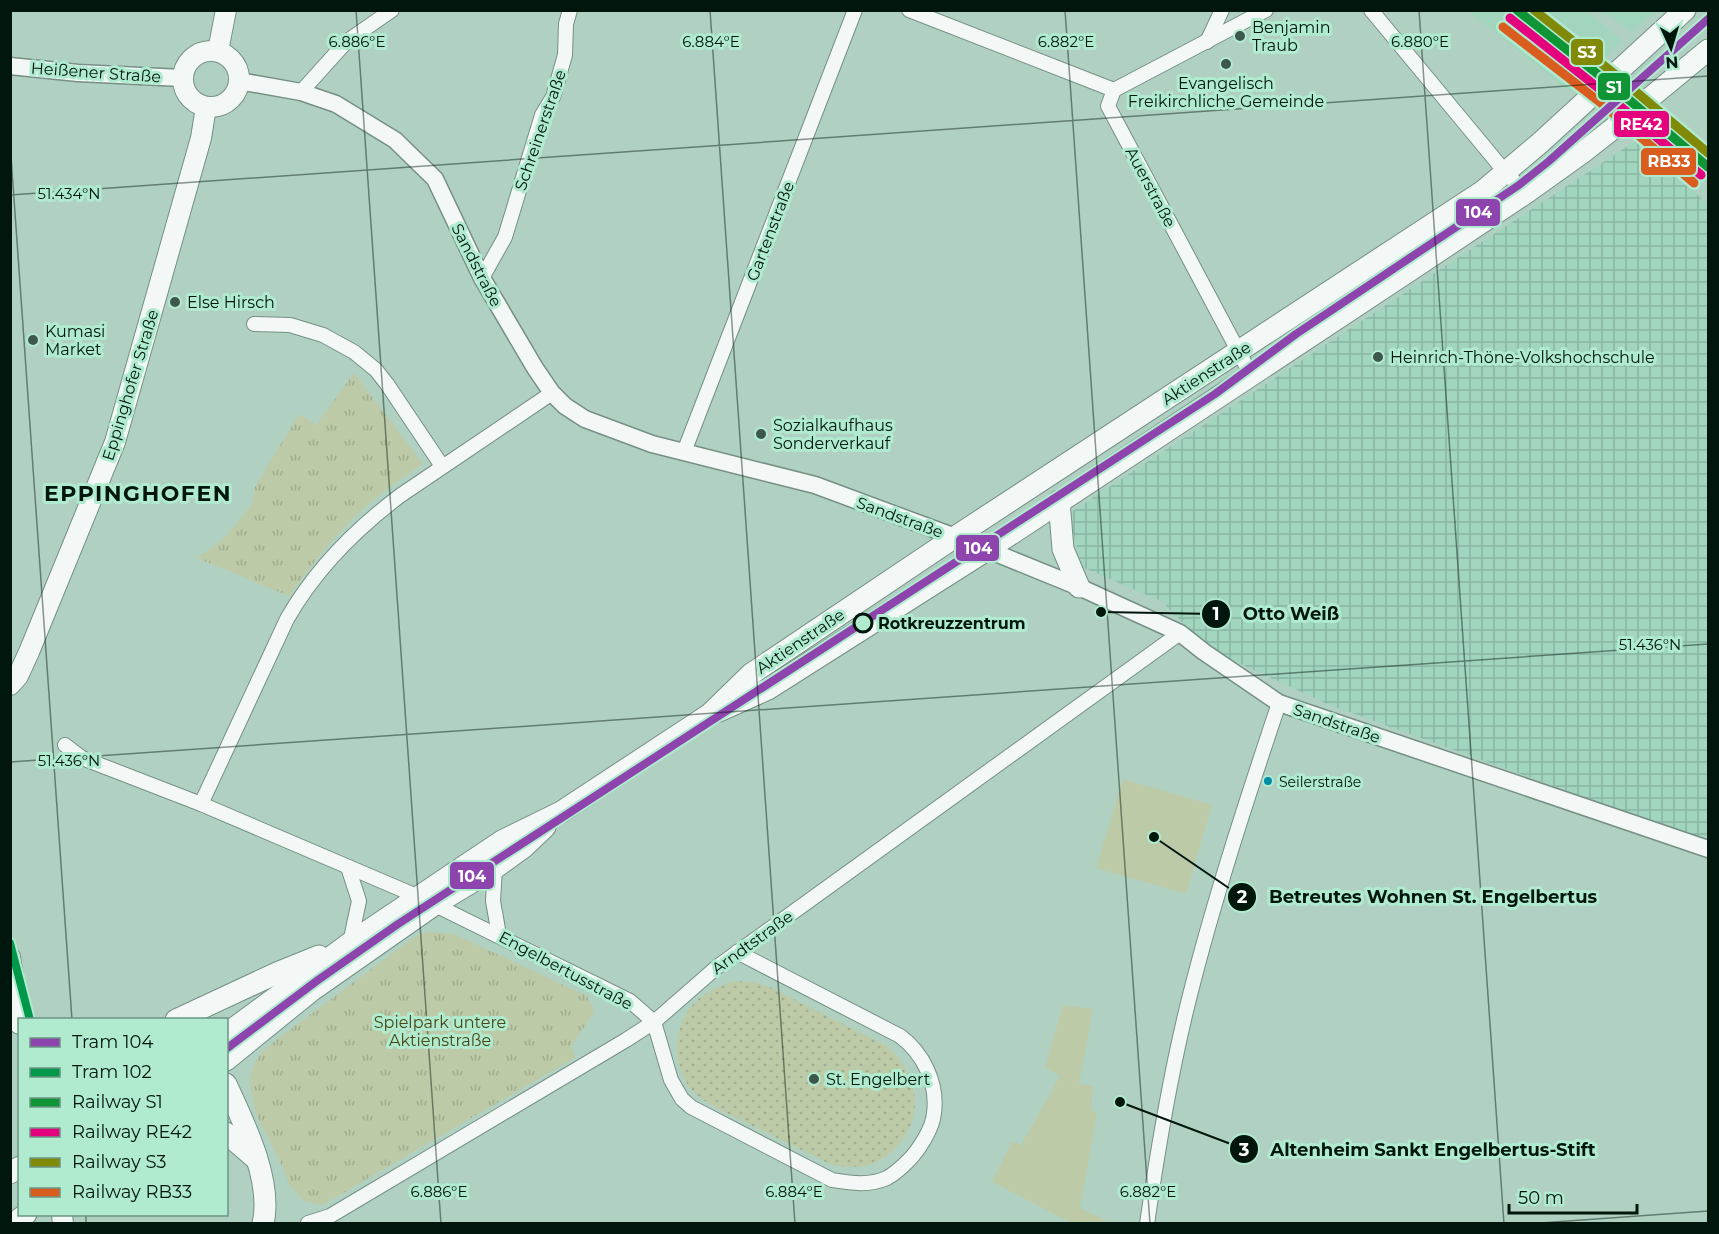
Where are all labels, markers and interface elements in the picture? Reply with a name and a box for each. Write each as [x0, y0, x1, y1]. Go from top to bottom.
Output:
place label: Benjamin Traub [1252, 18, 1330, 55]
north arrow [1641, 18, 1701, 78]
marker: Benjamin Traub [1233, 29, 1247, 43]
text: 6.886°E [329, 32, 385, 51]
text: 6.884°E [682, 32, 740, 51]
text: 6.882°E [1038, 32, 1094, 51]
text: 6.880°E [1391, 32, 1449, 51]
line badge: S3 [1570, 38, 1604, 66]
text: S3 [1577, 43, 1597, 62]
text: N [1665, 53, 1679, 72]
marker: Evangelisch Freikirchliche Gemeinde [1219, 57, 1233, 71]
street label: Heißener Straße [30, 58, 162, 87]
street label: Schreinerstraße [511, 67, 570, 193]
line badge: S1 [1597, 72, 1631, 101]
place label: Evangelisch Freikirchliche Gemeinde [1128, 74, 1324, 111]
text: S1 [1606, 78, 1622, 97]
line badge: RE42 [1613, 110, 1670, 138]
text: RE42 [1620, 115, 1662, 134]
street label: Auerstraße [1122, 144, 1180, 231]
line badge: RB33 [1640, 147, 1697, 176]
text: RB33 [1648, 152, 1690, 171]
street label: Gartenstraße [743, 179, 798, 284]
text: 51.434°N [38, 184, 101, 203]
line badge: 104 [1455, 198, 1501, 227]
text: 104 [1464, 203, 1492, 222]
street label: Sandstraße [447, 220, 506, 310]
place label: Else Hirsch [187, 293, 275, 312]
marker: Else Hirsch [168, 295, 182, 309]
street label: Eppinghofer Straße [98, 307, 162, 463]
place label: Kumasi Market [45, 322, 105, 359]
marker: Kumasi Market [26, 333, 40, 347]
street label: Aktienstraße [1158, 338, 1254, 409]
place label: Heinrich-Thöne-Volkshochschule [1390, 348, 1655, 367]
marker: Heinrich-Thöne-Volkshochschule [1371, 350, 1385, 364]
place label: Sozialkaufhaus Sonderverkauf [773, 416, 893, 453]
marker: Sozialkaufhaus Sonderverkauf [754, 427, 768, 441]
district label: EPPINGHOFEN [44, 480, 232, 507]
street label: Sandstraße [854, 493, 946, 542]
line badge: 104 [955, 534, 1000, 562]
text: 104 [964, 539, 992, 558]
callout: Otto Weiß [1201, 596, 1351, 632]
text: 1 [1212, 603, 1220, 625]
text: Otto Weiß [1243, 603, 1339, 625]
street label: Aktienstraße [753, 605, 848, 678]
marker: Rotkreuzzentrum [853, 613, 873, 633]
place label: Rotkreuzzentrum [878, 614, 1026, 633]
text: 51.436°N [1619, 635, 1681, 654]
street label: Sandstraße [1291, 700, 1383, 747]
text: 51.436°N [38, 751, 100, 770]
place label: Seilerstraße [1279, 773, 1361, 791]
marker: Seilerstraße [1262, 775, 1274, 787]
line badge: 104 [449, 861, 495, 890]
text: 104 [458, 867, 486, 886]
callout: Betreutes Wohnen St. Engelbertus [1227, 879, 1609, 915]
text: 2 [1237, 886, 1248, 908]
text: Betreutes Wohnen St. Engelbertus [1269, 886, 1598, 908]
street label: Arndtstraße [708, 907, 797, 978]
street label: Engelbertusstraße [496, 927, 636, 1014]
park label: Spielpark untere Aktienstraße [374, 1013, 506, 1050]
legend [18, 1018, 228, 1216]
text: Tram 104 [72, 1031, 153, 1053]
text: Tram 102 [72, 1061, 152, 1083]
place label: St. Engelbert [826, 1070, 931, 1089]
marker: St. Engelbert [807, 1072, 821, 1086]
text: Railway S1 [72, 1091, 163, 1113]
text: Railway RE42 [72, 1121, 192, 1143]
callout: Altenheim Sankt Engelbertus-Stift [1229, 1131, 1608, 1167]
text: 3 [1238, 1139, 1250, 1161]
text: Altenheim Sankt Engelbertus-Stift [1269, 1139, 1596, 1161]
text: Railway S3 [72, 1151, 167, 1173]
scale bar [1509, 1177, 1636, 1215]
text: Railway RB33 [72, 1181, 192, 1203]
text: 6.886°E [411, 1182, 467, 1201]
text: 6.884°E [765, 1182, 823, 1201]
text: 6.882°E [1120, 1182, 1176, 1201]
text: 50 m [1518, 1187, 1564, 1209]

